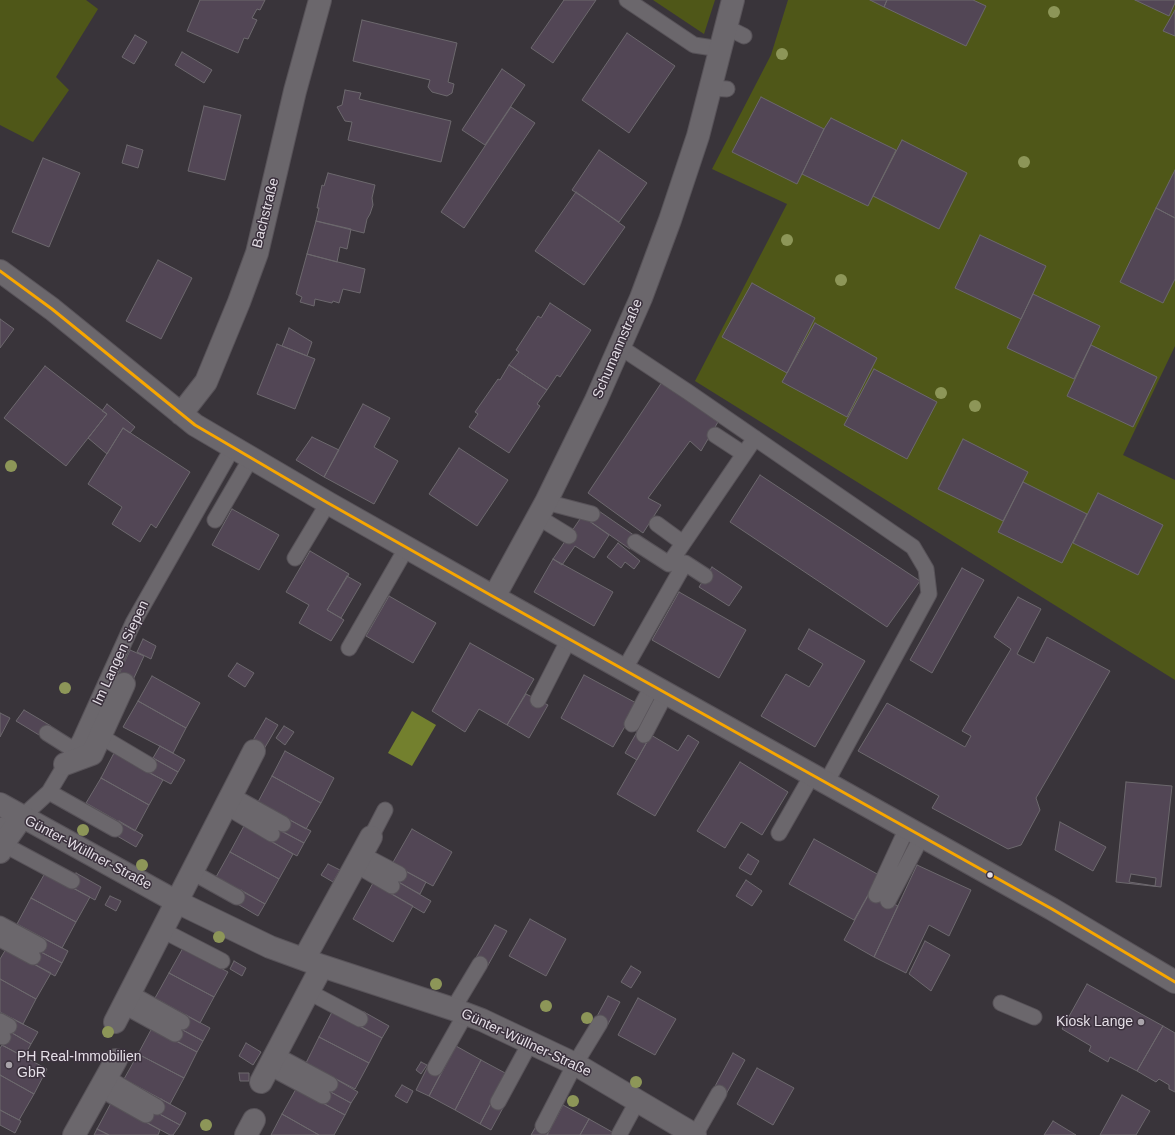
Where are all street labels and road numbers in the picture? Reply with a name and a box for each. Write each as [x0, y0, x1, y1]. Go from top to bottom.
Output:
street label: Bachstraße [249, 176, 283, 250]
street label: Schumannstraße [589, 297, 647, 401]
street label: Im Langen Siepen [89, 598, 153, 708]
street label: Günter-Wüllner-Straße [22, 812, 154, 894]
street label: Günter-Wüllner-Straße [458, 1005, 594, 1081]

